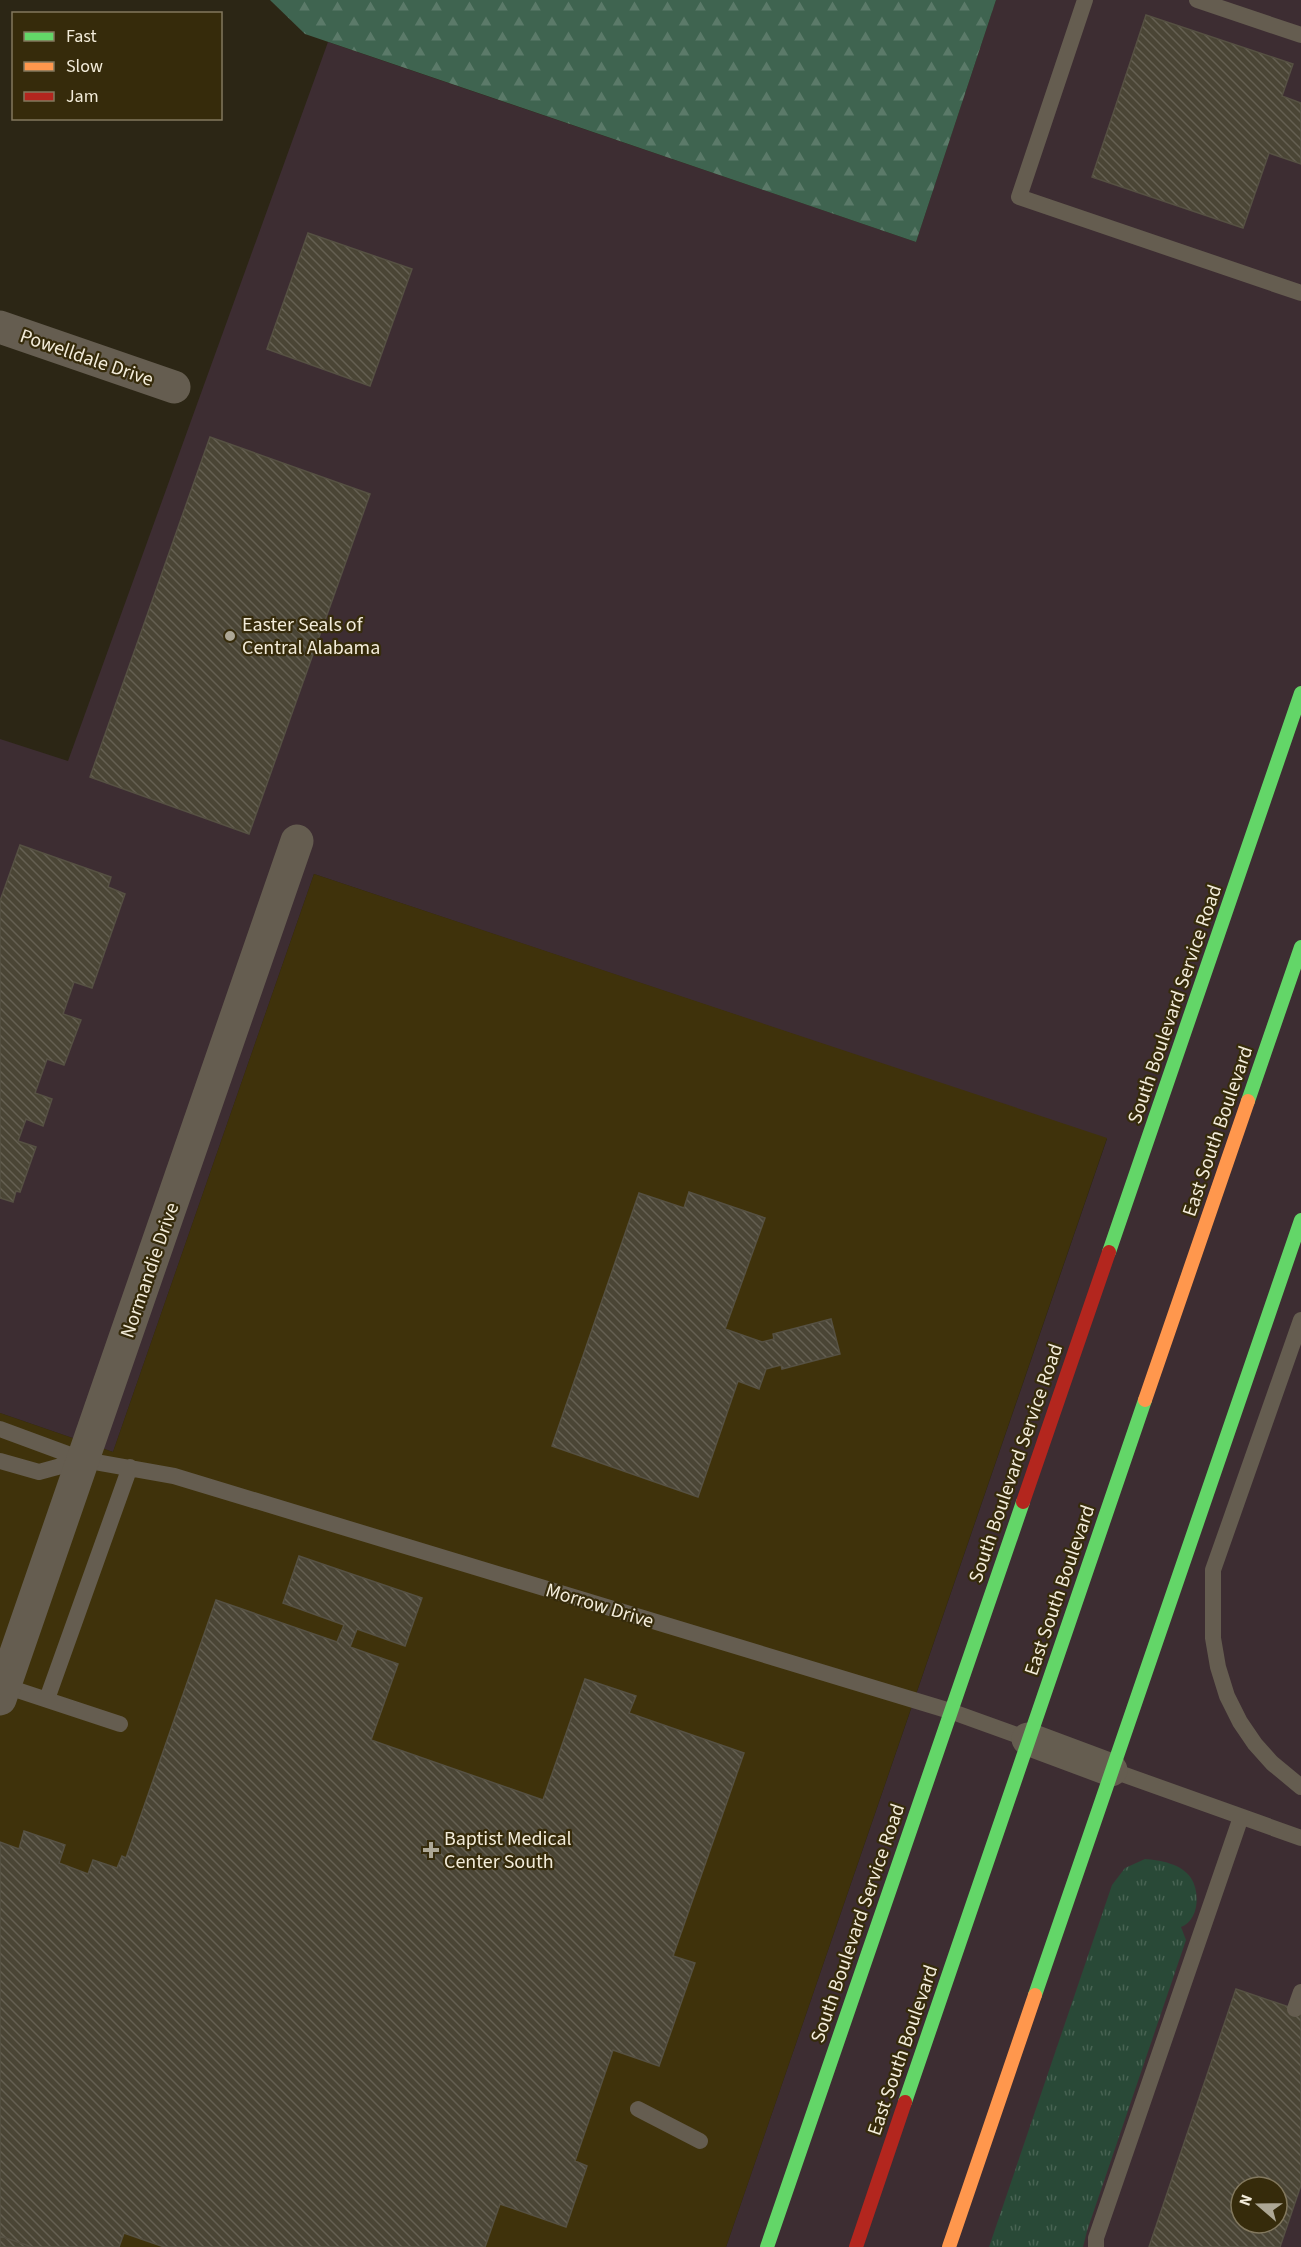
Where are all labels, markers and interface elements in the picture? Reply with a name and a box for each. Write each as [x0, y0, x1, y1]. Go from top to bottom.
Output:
legend [12, 12, 222, 120]
text: Fast [66, 24, 97, 49]
text: Slow [66, 54, 103, 79]
text: Jam [66, 84, 99, 109]
street label: Powelldale Drive [16, 322, 157, 394]
place label: Easter Seals of Central Alabama [242, 611, 380, 662]
marker: Easter Seals of Central Alabama [223, 629, 237, 643]
street label: South Boulevard Service Road [1121, 881, 1229, 1128]
street label: East South Boulevard [1176, 1042, 1260, 1220]
street label: Normandie Drive [114, 1199, 186, 1342]
street label: South Boulevard Service Road [962, 1340, 1070, 1587]
street label: East South Boulevard [1018, 1501, 1102, 1679]
street label: Morrow Drive [542, 1576, 657, 1636]
street label: South Boulevard Service Road [804, 1800, 912, 2047]
place label: Baptist Medical Center South [444, 1825, 572, 1876]
marker: Baptist Medical Center South [422, 1841, 440, 1859]
street label: East South Boulevard [861, 1961, 945, 2139]
north arrow [1229, 2175, 1289, 2235]
text: N [1234, 2191, 1258, 2209]

